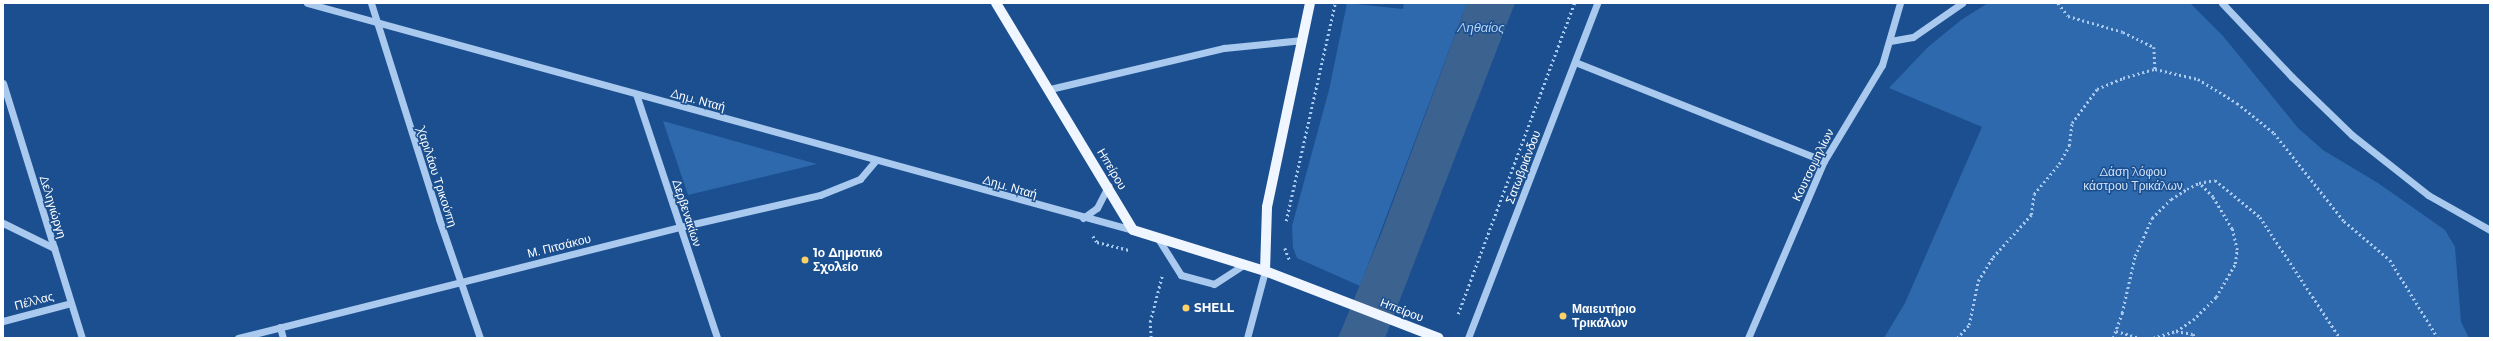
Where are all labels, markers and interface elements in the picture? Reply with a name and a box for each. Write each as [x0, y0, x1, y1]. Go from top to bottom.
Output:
water label: Ληθαίος [1457, 19, 1505, 35]
street label: Δημ. Νταή [669, 86, 727, 114]
street label: Χαριλάου Τρικούπη [414, 125, 460, 229]
street label: Κουτσομηλίων [1789, 126, 1837, 204]
street label: Σατωβριάνδου [1502, 128, 1544, 206]
street label: Ηπείρου [1094, 146, 1130, 192]
park label: Δάση λόφου κάστρου Τρικάλων [2083, 165, 2183, 193]
street label: Δημ. Νταή [981, 172, 1039, 202]
street label: Δεληγιώργη [37, 174, 69, 240]
street label: Δερβενακίων [669, 177, 705, 249]
street label: Μ. Πιτσάκου [526, 231, 592, 261]
place label: 1ο Δημοτικό Σχολείο [813, 246, 883, 274]
marker: 1ο Δημοτικό Σχολείο [800, 255, 810, 265]
street label: Πέλλας [13, 289, 55, 313]
street label: Ηπείρου [1378, 295, 1426, 325]
place label: SHELL [1194, 301, 1234, 315]
place label: Μαιευτήριο Τρικάλων [1572, 302, 1636, 330]
marker: SHELL [1181, 303, 1191, 313]
marker: Μαιευτήριο Τρικάλων [1557, 310, 1569, 322]

